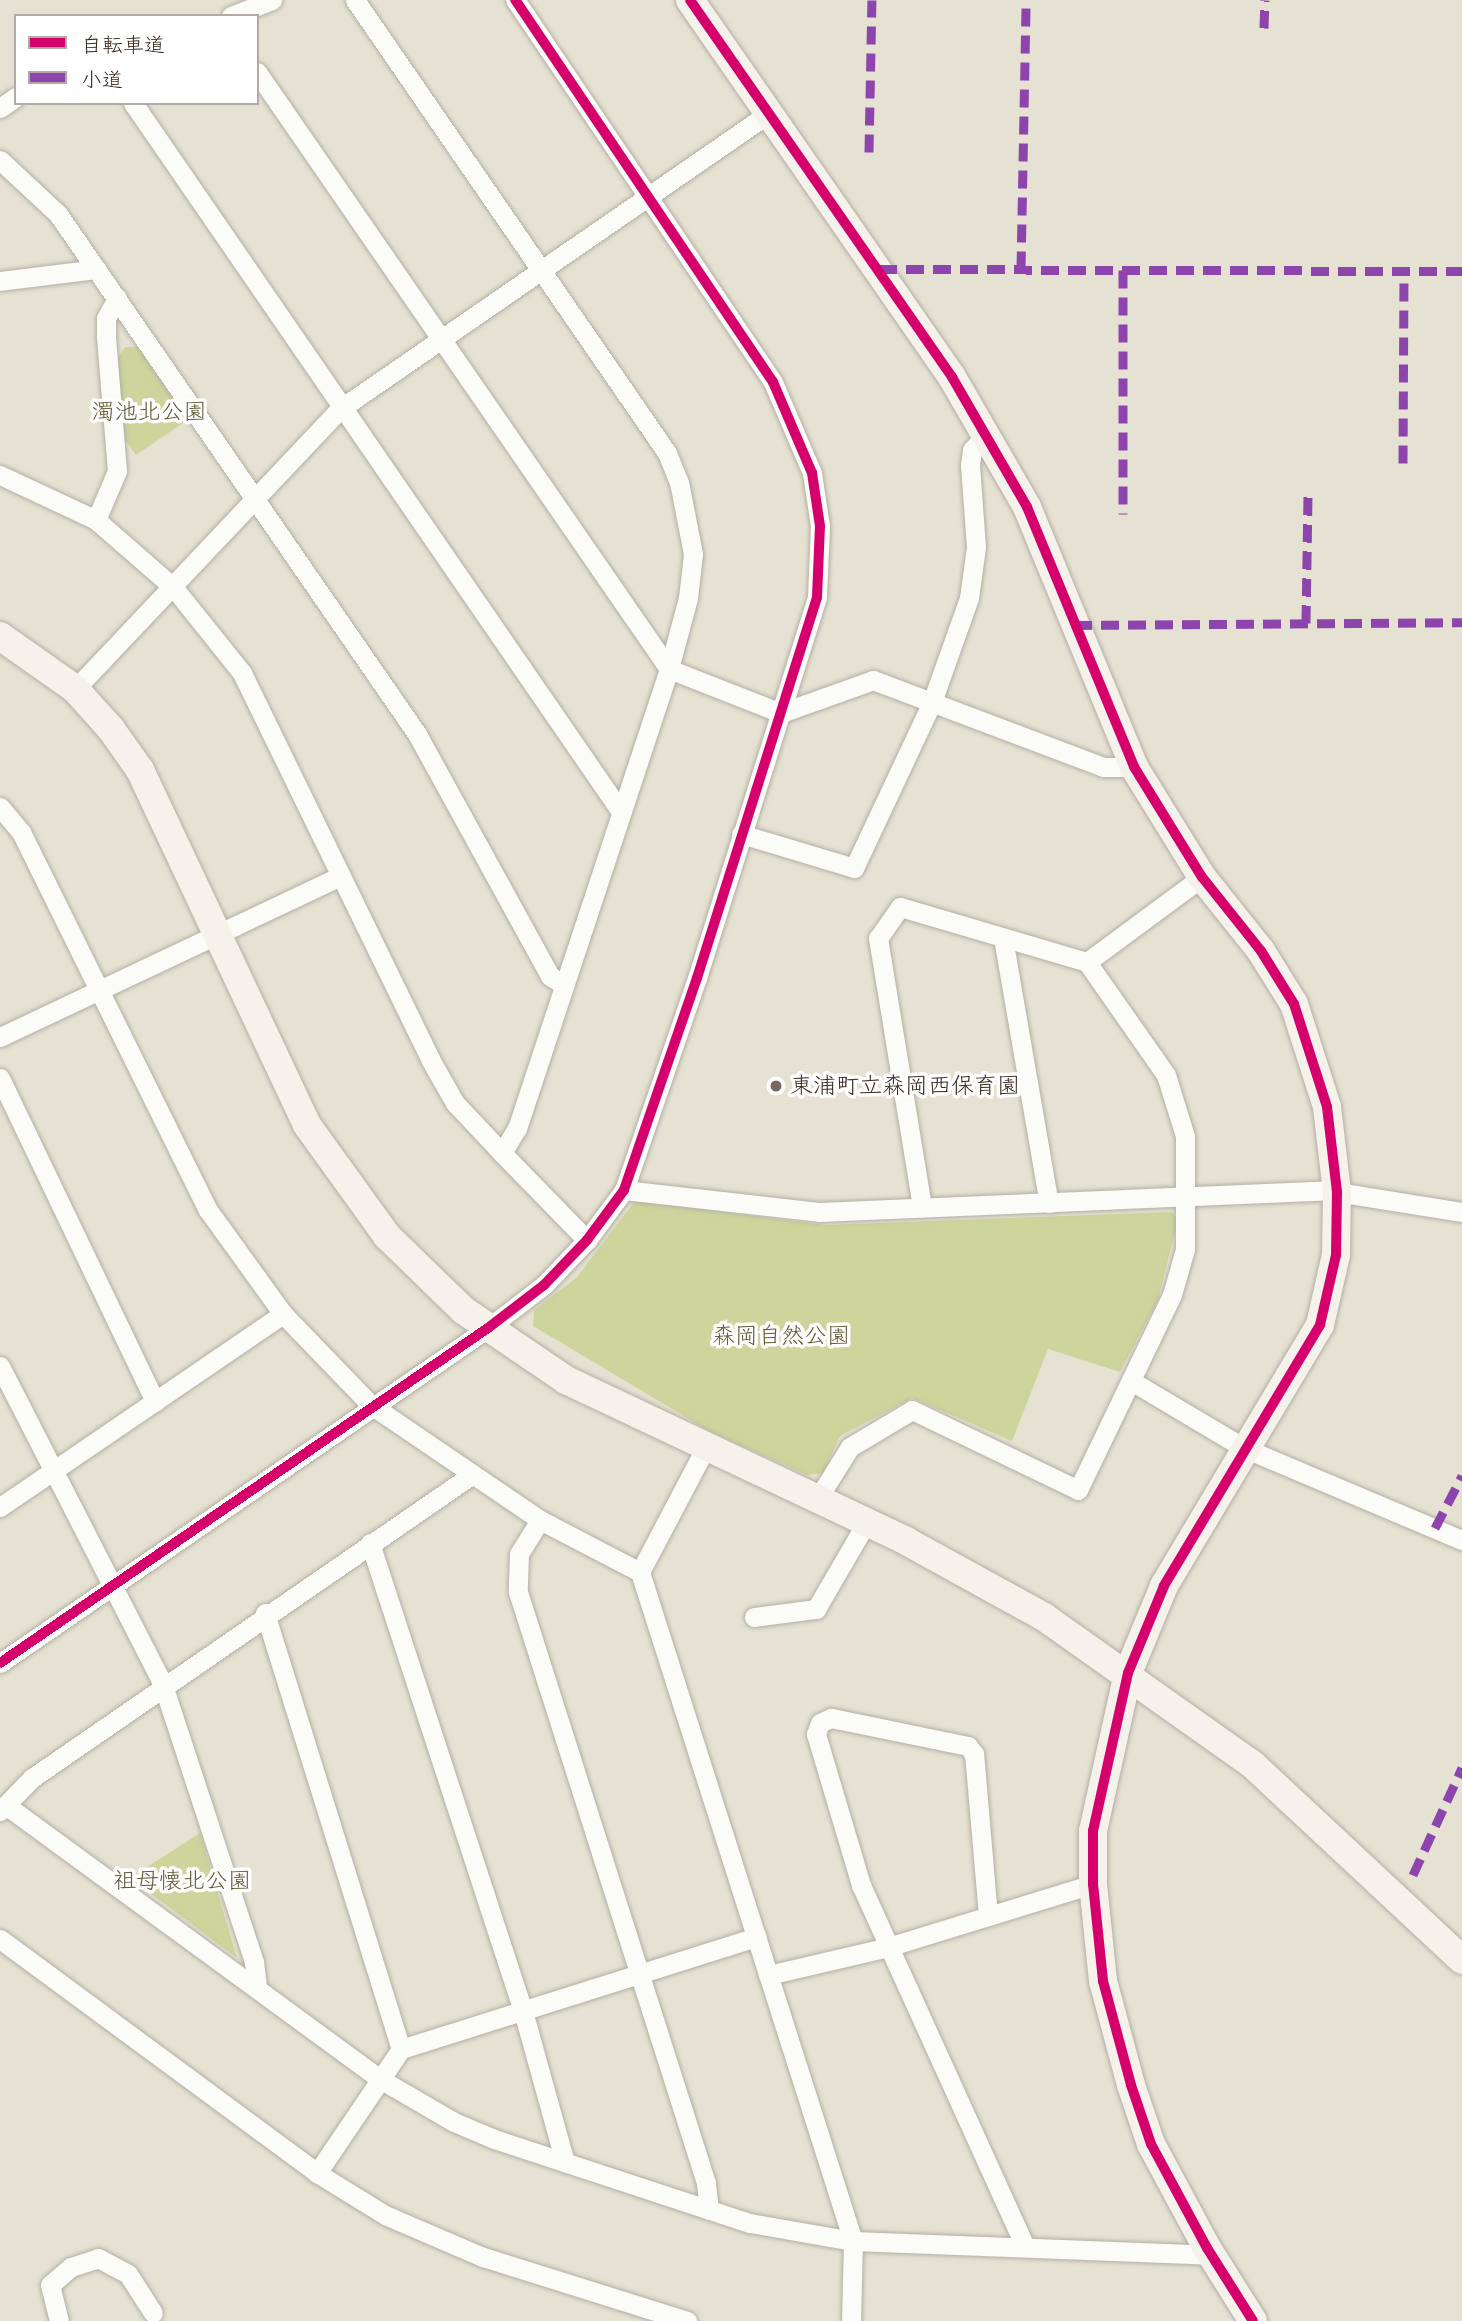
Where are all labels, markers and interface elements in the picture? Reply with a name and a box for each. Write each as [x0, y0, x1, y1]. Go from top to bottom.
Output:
legend [14, 14, 259, 105]
text: 自転車道 [81, 33, 165, 57]
text: 小道 [81, 68, 123, 92]
park label: 濁池北公園 [92, 398, 206, 426]
place label: 東浦町立森岡西保育園 [790, 1072, 1020, 1100]
marker: 東浦町立森岡西保育園 [768, 1078, 784, 1094]
park label: 森岡自然公園 [712, 1322, 850, 1350]
park label: 祖母懐北公園 [113, 1867, 251, 1895]

